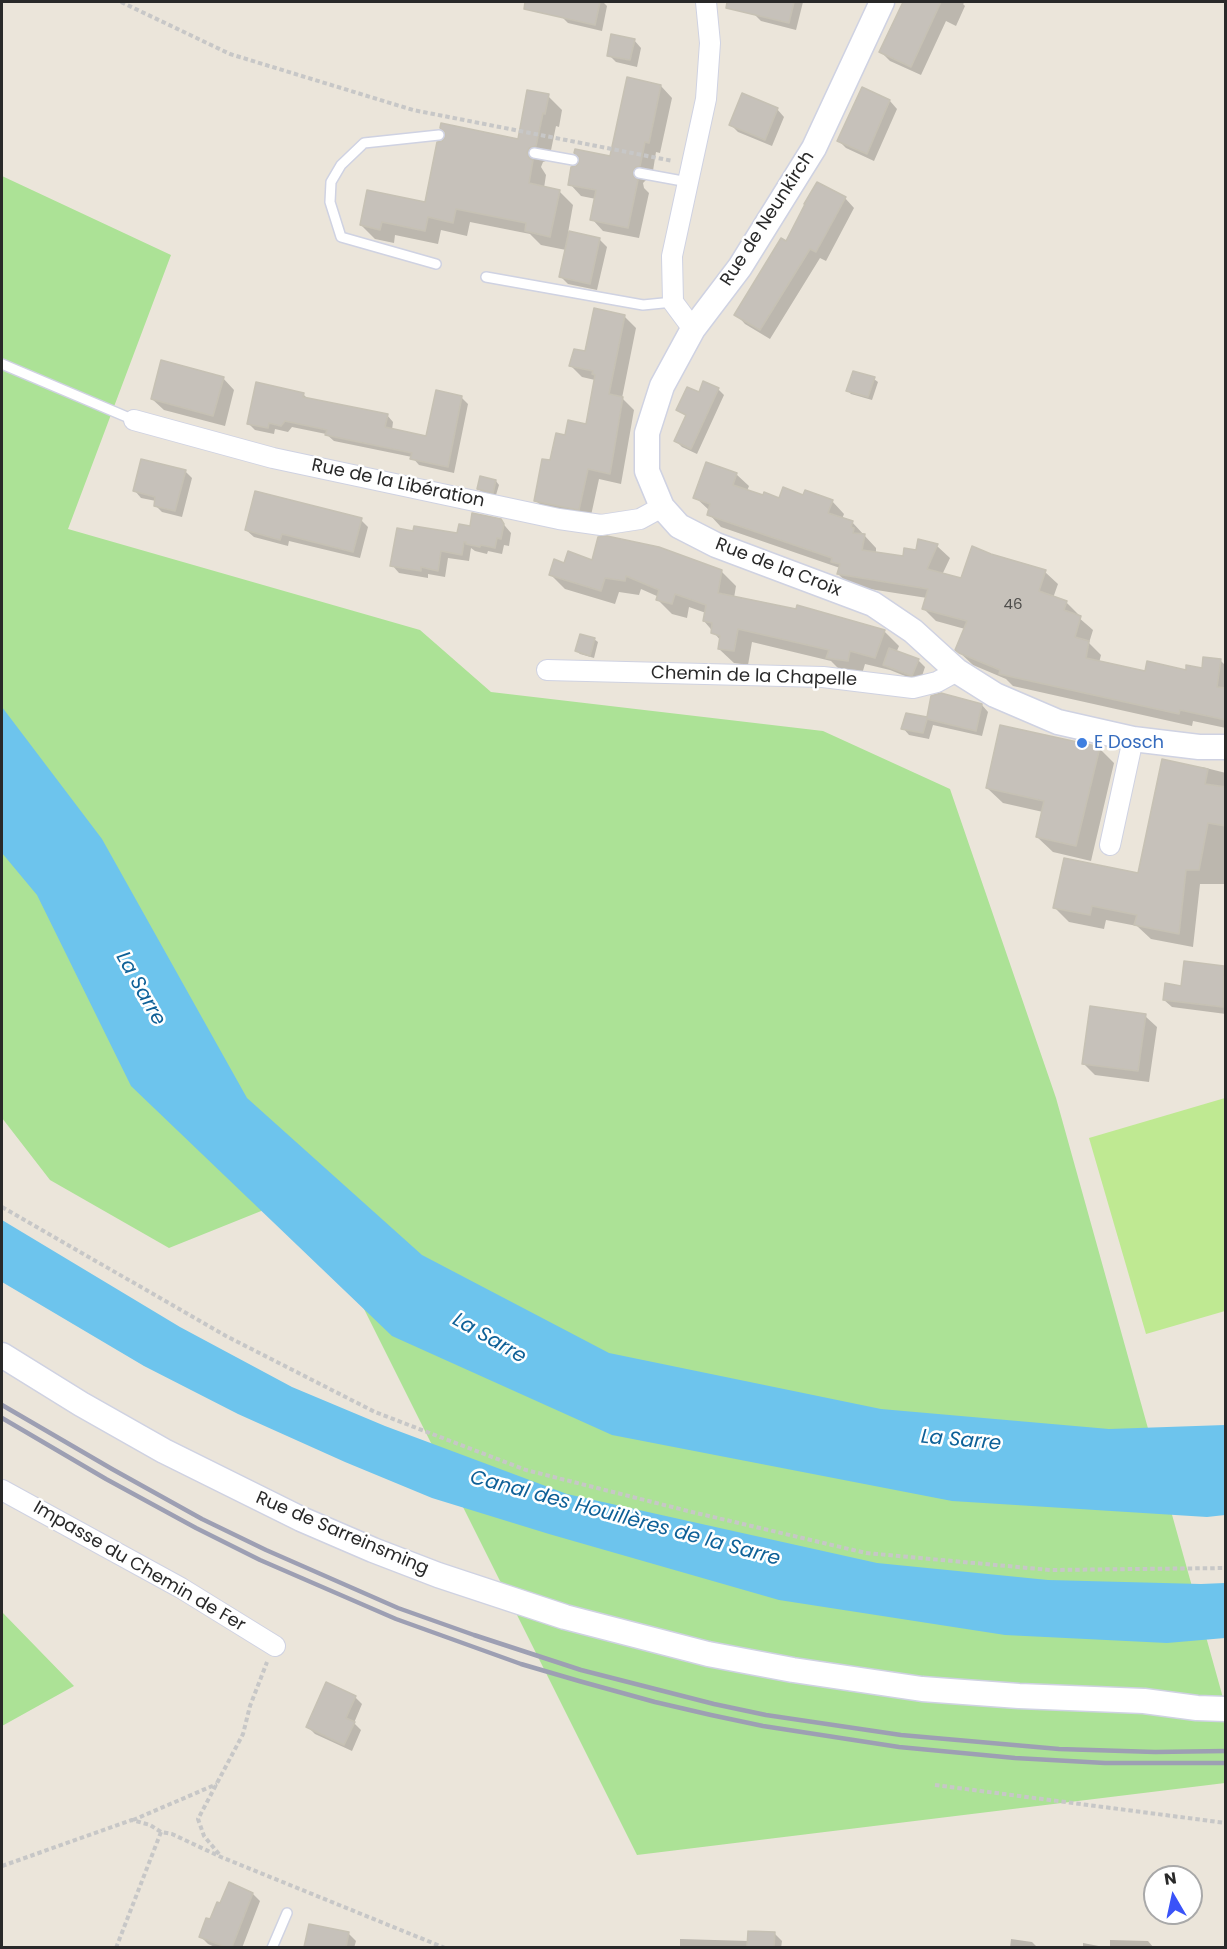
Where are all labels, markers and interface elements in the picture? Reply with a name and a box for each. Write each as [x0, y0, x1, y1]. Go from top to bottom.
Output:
street label: Rue de Neunkirch [716, 148, 820, 290]
street label: Rue de la Libération [309, 455, 487, 513]
street label: Rue de la Croix [712, 534, 844, 602]
house number: 46 [1004, 596, 1022, 614]
street label: Chemin de la Chapelle [651, 663, 857, 691]
place label: E Dosch [1094, 732, 1164, 754]
marker: E Dosch [1075, 736, 1089, 750]
water label: La Sarre [110, 948, 170, 1030]
water label: La Sarre [448, 1308, 530, 1370]
water label: La Sarre [920, 1426, 1002, 1456]
water label: Canal des Houillères de la Sarre [467, 1466, 783, 1572]
street label: Rue de Sarreinsming [252, 1488, 432, 1580]
street label: Impasse du Chemin de Fer [29, 1497, 249, 1637]
north arrow [1143, 1865, 1203, 1925]
text: N [1163, 1866, 1178, 1891]

